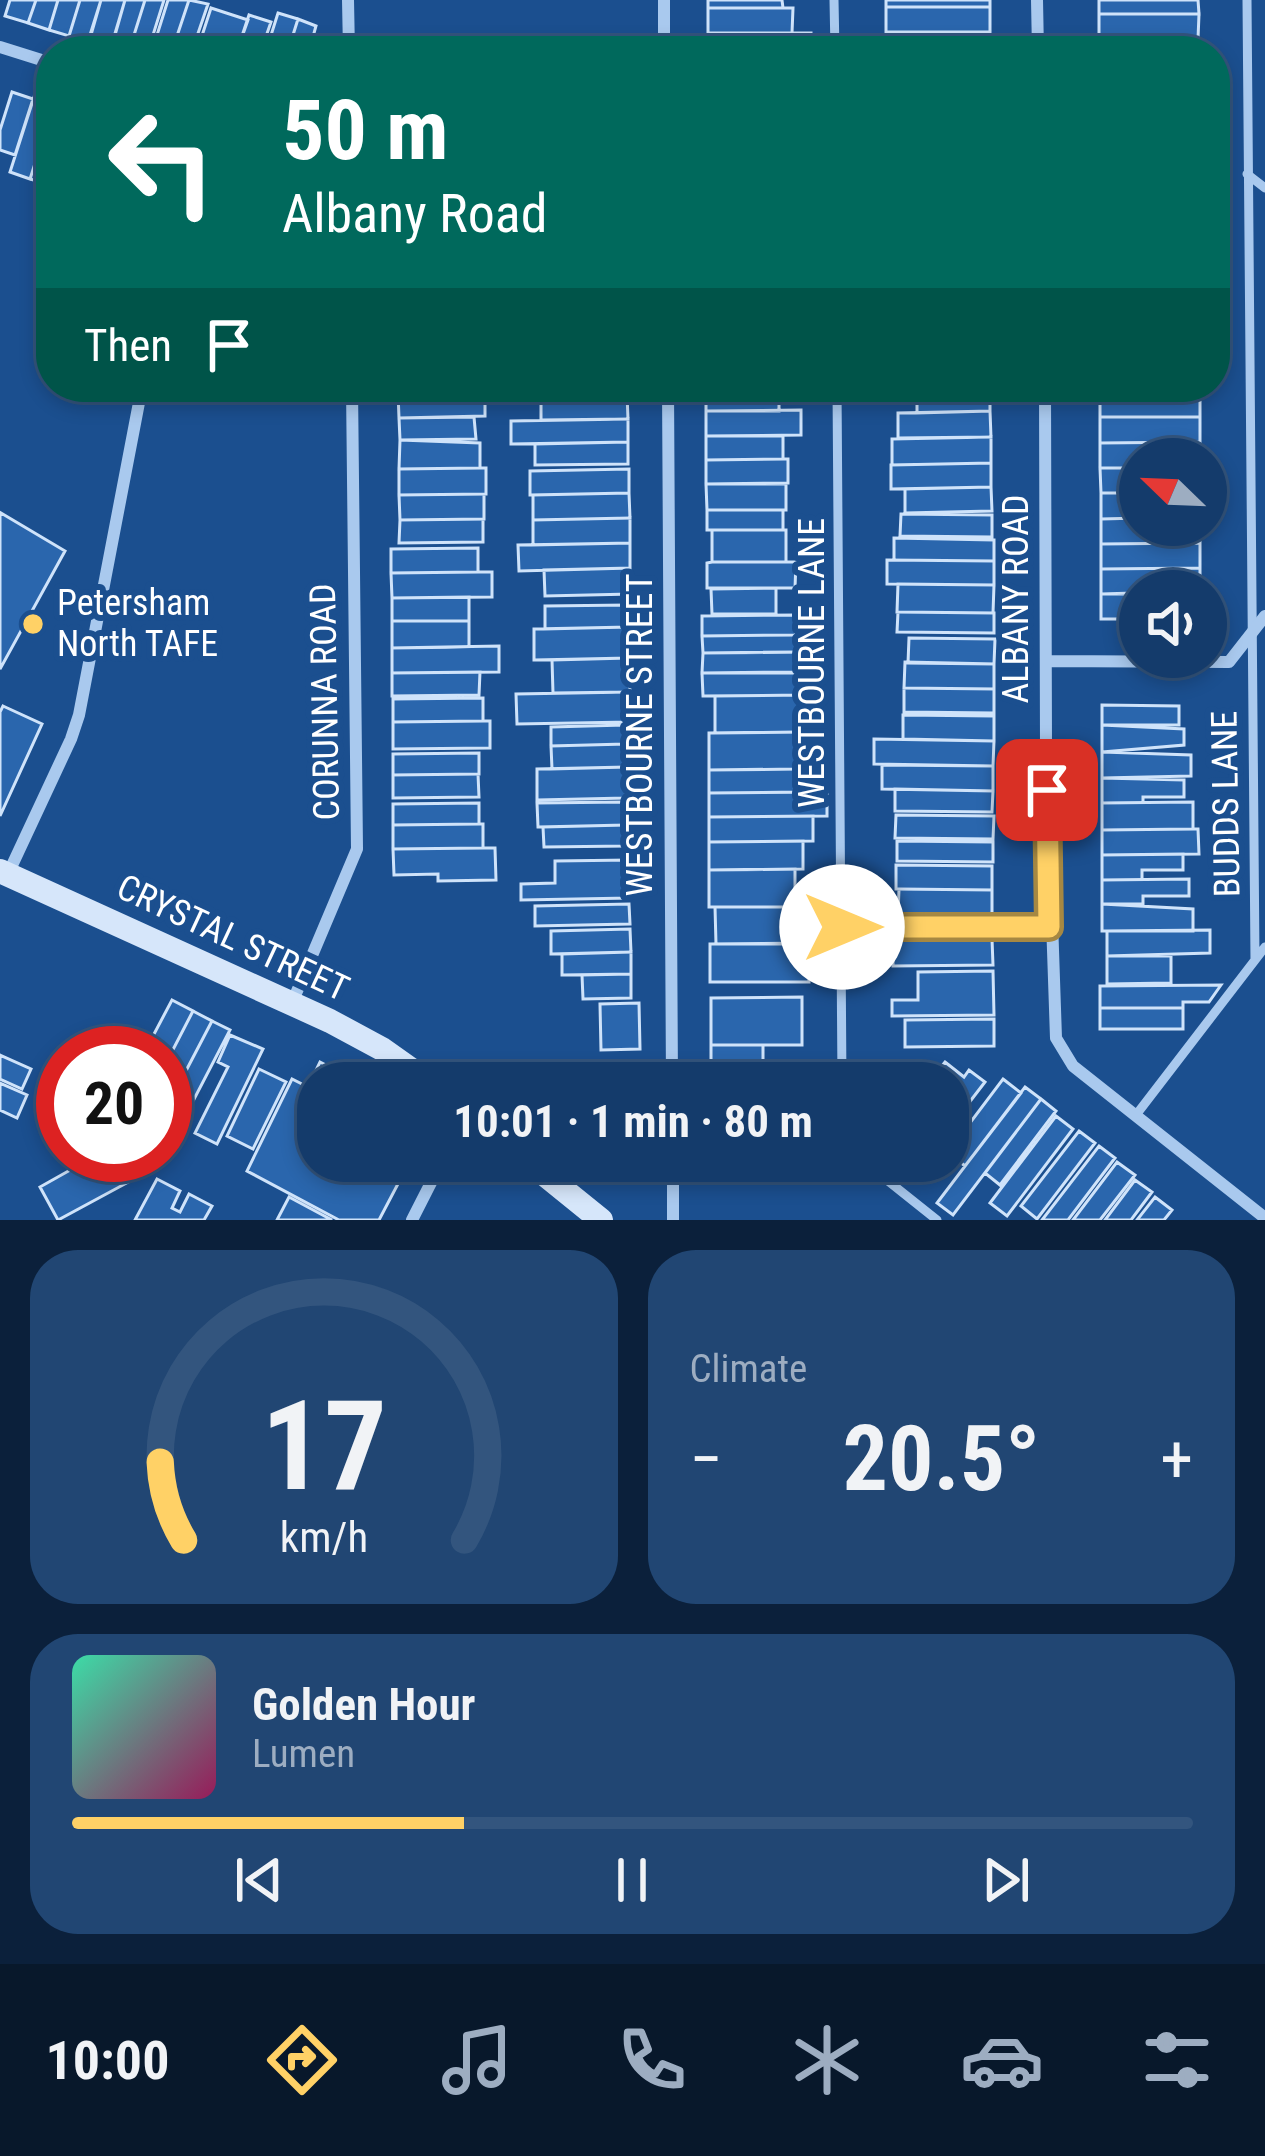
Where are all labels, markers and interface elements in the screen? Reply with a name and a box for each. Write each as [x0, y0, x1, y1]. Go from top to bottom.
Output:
text: 50 m [282, 81, 449, 180]
icon: left [84, 84, 240, 240]
text: Albany Road [282, 182, 548, 245]
icon: arrive [196, 312, 262, 378]
text: Then [84, 319, 172, 372]
north arrow [1119, 438, 1227, 546]
map controls [1119, 438, 1227, 678]
street label: ALBANY ROAD [995, 495, 1037, 703]
street label: WESTBOURNE LANE [791, 518, 833, 808]
button: sound [1119, 570, 1227, 678]
street label: WESTBOURNE STREET [619, 573, 661, 897]
place label: Petersham North TAFE [57, 582, 218, 665]
street label: CORUNNA ROAD [302, 583, 348, 821]
marker: Petersham North TAFE [20, 611, 46, 637]
street label: BUDDS LANE [1203, 710, 1249, 898]
pin [996, 739, 1098, 841]
icon: arrive [1014, 757, 1080, 823]
position arrow [779, 864, 905, 990]
street label: CRYSTAL STREET [110, 866, 356, 1010]
speed limit sign: 20 [36, 1026, 192, 1182]
text: 10:01 · 1 min · 80 m [453, 1095, 813, 1148]
text: Climate [690, 1346, 807, 1392]
text: 17 [261, 1373, 387, 1519]
text: 20.5° [843, 1407, 1040, 1512]
text: − [690, 1421, 723, 1498]
text: + [1160, 1421, 1193, 1498]
text: km/h [280, 1512, 368, 1562]
text: Golden Hour [252, 1678, 475, 1731]
text: Lumen [252, 1731, 355, 1777]
icon: previous [226, 1847, 292, 1913]
icon: pause [599, 1847, 665, 1913]
icon: next [973, 1847, 1039, 1913]
icon: directions [260, 2018, 344, 2102]
icon: music [435, 2018, 519, 2102]
icon: phone [610, 2018, 694, 2102]
icon: climate [785, 2018, 869, 2102]
icon: car [960, 2018, 1044, 2102]
icon: filters [1135, 2018, 1219, 2102]
text: 10:00 [46, 2029, 169, 2092]

